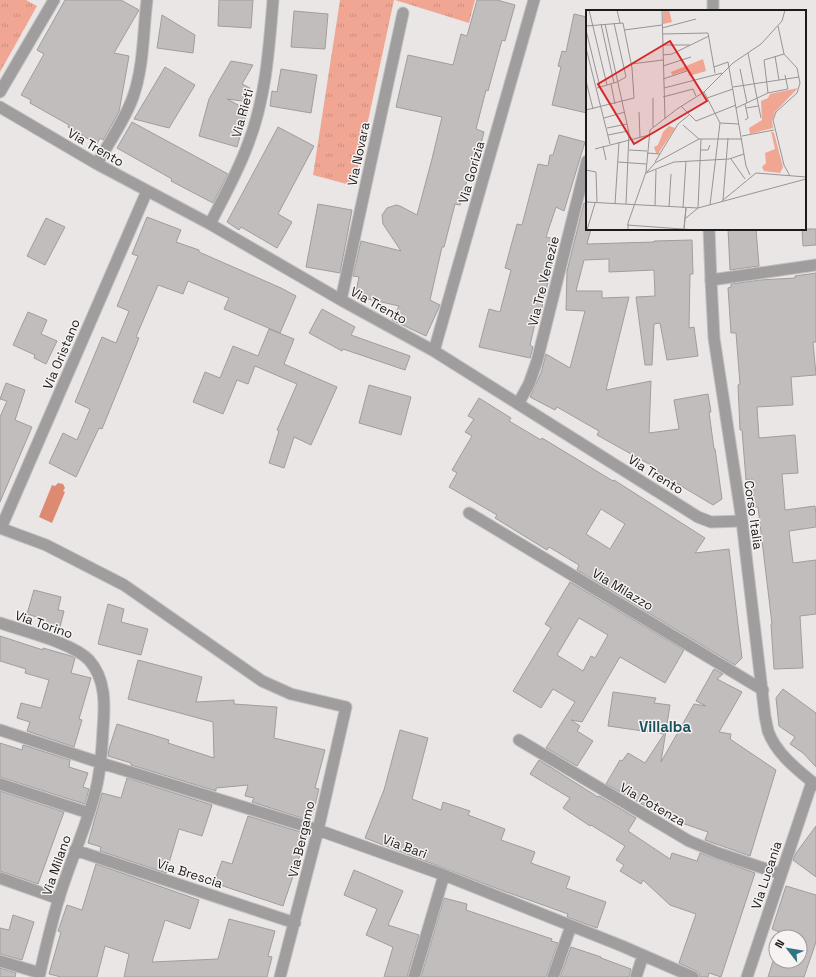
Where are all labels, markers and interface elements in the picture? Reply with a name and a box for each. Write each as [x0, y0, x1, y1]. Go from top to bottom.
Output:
inset map [586, 10, 806, 230]
street label: Via Rieti [228, 87, 257, 140]
street label: Via Novara [343, 120, 374, 188]
street label: Via Trento [65, 124, 127, 170]
street label: Via Gorizia [454, 138, 489, 205]
street label: Via Tre Venezie [524, 234, 563, 328]
street label: Via Trento [347, 283, 410, 328]
street label: Via Oristano [39, 316, 84, 392]
street label: Via Trento [625, 451, 687, 498]
street label: Corso Italia [740, 479, 767, 551]
street label: Via Milazzo [589, 565, 656, 614]
street label: Via Torino [13, 607, 75, 642]
district label: Villalba [639, 717, 691, 736]
street label: Via Potenza [617, 779, 689, 830]
street label: Via Bergamo [284, 799, 319, 879]
street label: Via Bari [380, 831, 429, 862]
street label: Via Milano [38, 833, 75, 898]
street label: Via Lucania [747, 838, 786, 912]
street label: Via Brescia [155, 855, 225, 892]
north arrow [768, 929, 808, 969]
text: N [772, 937, 787, 951]

